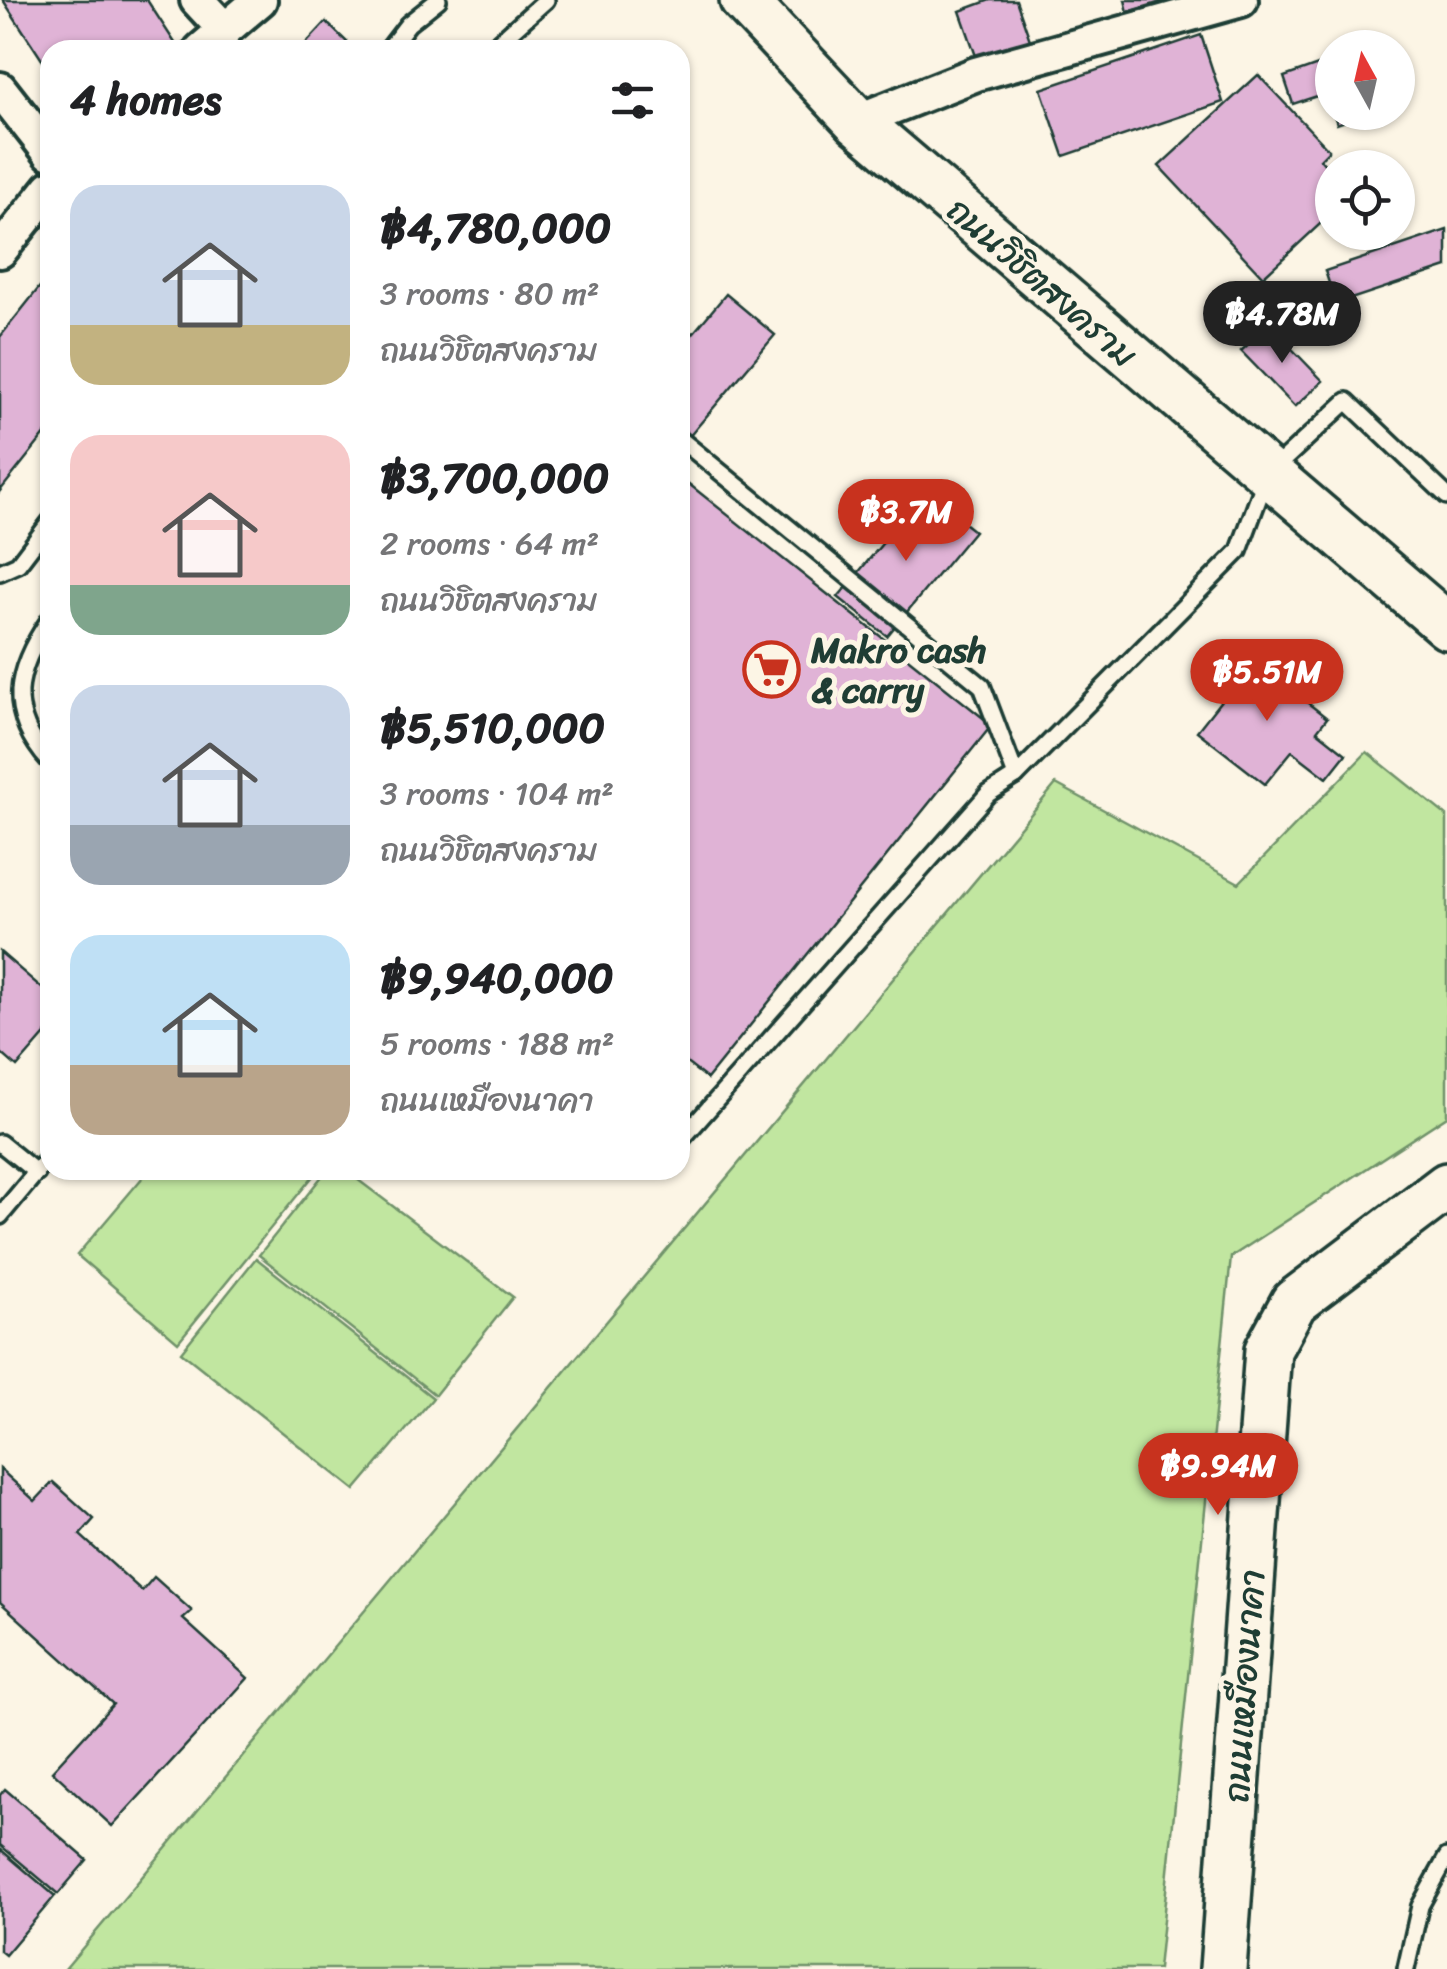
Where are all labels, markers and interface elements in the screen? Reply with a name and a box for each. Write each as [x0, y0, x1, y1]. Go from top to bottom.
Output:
north arrow [1315, 30, 1415, 130]
map controls [1315, 30, 1415, 250]
text: 4 homes [70, 63, 222, 137]
icon: filters [605, 73, 660, 128]
button: locate [1315, 150, 1415, 250]
street label: ถนนวิชิตสงคราม [932, 181, 1152, 384]
text: ฿4,780,000 [380, 191, 611, 265]
icon: home [150, 225, 270, 345]
text: 3 rooms · 80 m² [380, 265, 599, 322]
pin: ฿4.78M [1201, 281, 1363, 366]
text: ฿4.78M [1225, 285, 1339, 342]
text: ถนนวิชิตสงคราม [380, 322, 597, 379]
text: ฿3,700,000 [380, 441, 609, 515]
icon: home [150, 475, 270, 595]
pin: ฿3.7M [836, 479, 976, 564]
text: ฿3.7M [860, 483, 952, 540]
text: 2 rooms · 64 m² [380, 515, 599, 572]
text: ถนนวิชิตสงคราม [380, 572, 597, 629]
place label: Makro cash & carry [810, 619, 986, 721]
pin: ฿5.51M [1186, 639, 1348, 724]
supermarket icon: Makro cash & carry [742, 640, 802, 700]
text: ฿5.51M [1212, 643, 1322, 700]
text: ฿5,510,000 [380, 691, 605, 765]
icon: home [150, 725, 270, 845]
text: 3 rooms · 104 m² [380, 765, 614, 822]
text: ถนนวิชิตสงคราม [380, 822, 597, 879]
text: ฿9,940,000 [380, 941, 614, 1015]
icon: home [150, 975, 270, 1095]
text: 5 rooms · 188 m² [380, 1015, 614, 1072]
text: ถนนเหมืองนาคา [380, 1072, 594, 1129]
pin: ฿9.94M [1137, 1433, 1299, 1518]
text: ฿9.94M [1160, 1437, 1276, 1494]
street label: ถนนเหมืองนาคา [1205, 1567, 1283, 1805]

